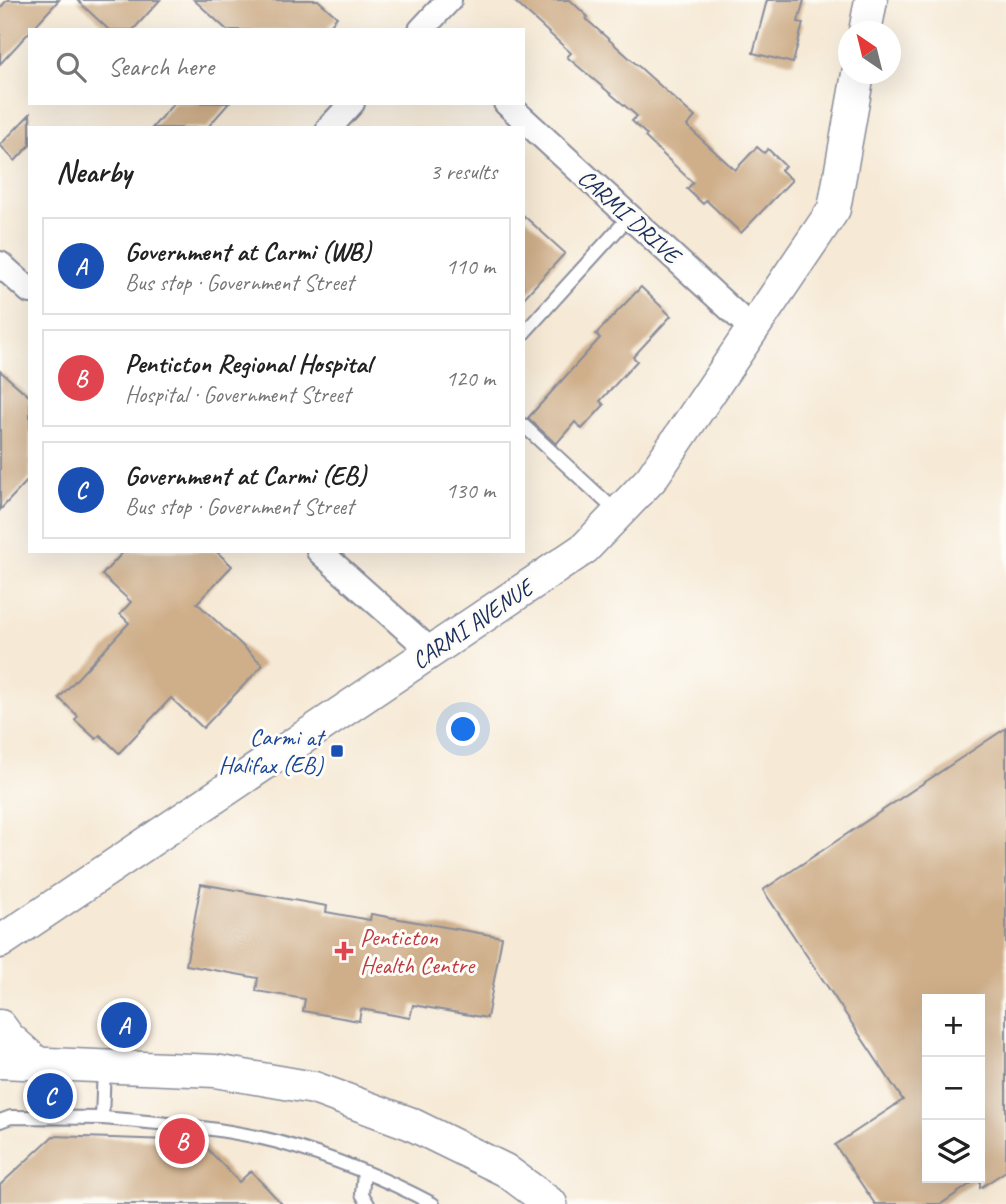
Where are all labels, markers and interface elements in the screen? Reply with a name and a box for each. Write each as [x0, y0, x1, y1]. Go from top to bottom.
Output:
north arrow [838, 21, 901, 84]
search box [28, 28, 525, 105]
icon: search [52, 48, 90, 86]
text: Search here [108, 50, 214, 83]
text: Nearby [56, 153, 132, 191]
text: 3 results [430, 157, 497, 186]
street label: CARMI DRIVE [572, 162, 689, 272]
text: Government at Carmi (WB) [125, 235, 371, 268]
text: A [75, 252, 87, 281]
text: 110 m [446, 252, 495, 281]
text: Bus stop · Government Street [125, 268, 354, 297]
text: Penticton Regional Hospital [125, 347, 371, 380]
text: B [75, 364, 87, 393]
text: 120 m [446, 364, 495, 393]
text: Hospital · Government Street [125, 380, 350, 409]
text: Government at Carmi (EB) [125, 459, 366, 492]
text: C [76, 476, 86, 505]
text: 130 m [446, 476, 495, 505]
text: Bus stop · Government Street [125, 492, 354, 521]
street label: CARMI AVENUE [406, 571, 541, 675]
your location [446, 712, 480, 746]
place label: Carmi at Halifax (EB) [219, 722, 326, 780]
marker: Carmi at Halifax (EB) [329, 743, 345, 759]
place label: Penticton Health Centre [360, 922, 476, 980]
marker: Penticton Health Centre [334, 941, 354, 961]
map controls [922, 994, 985, 1183]
button: + [922, 994, 985, 1057]
pin: A [101, 999, 147, 1051]
button: − [922, 1057, 985, 1120]
pin: C [27, 1070, 73, 1122]
pin: B [159, 1115, 205, 1167]
button: layers [922, 1120, 985, 1183]

